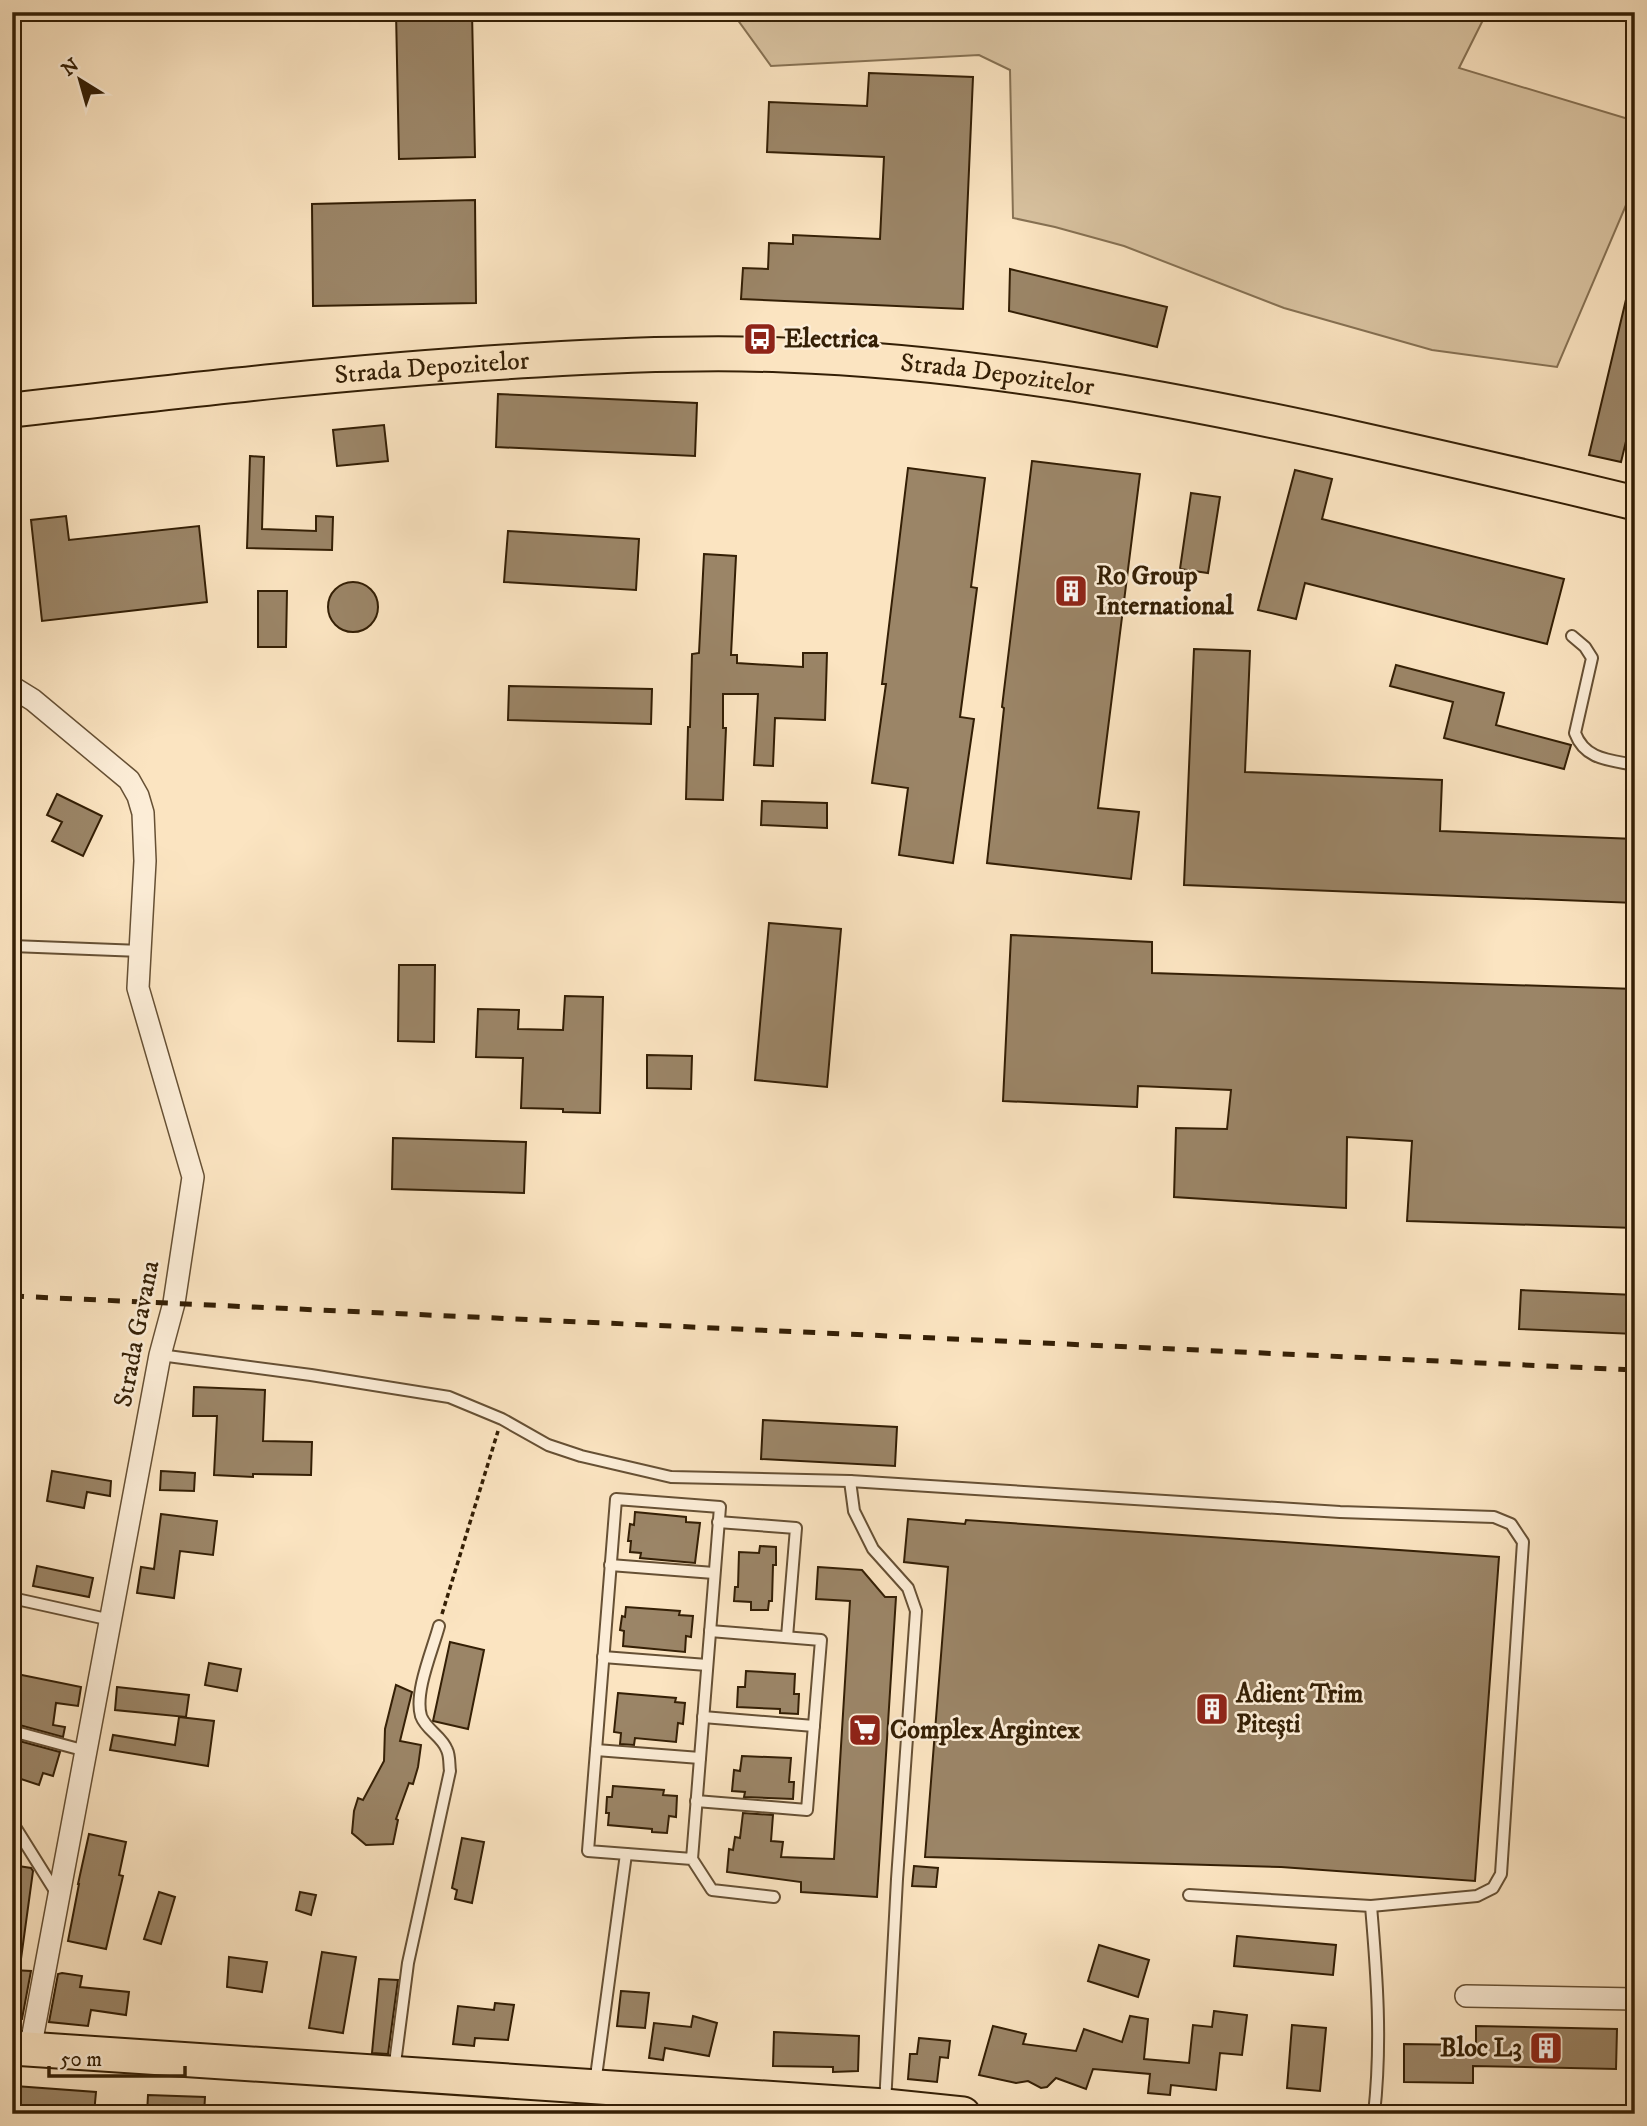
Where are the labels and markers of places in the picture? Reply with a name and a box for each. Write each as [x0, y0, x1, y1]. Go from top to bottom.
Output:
bus stop icon: Electrica [741, 320, 779, 358]
place label: Electrica [784, 323, 880, 356]
place label: Ro Group International [1096, 560, 1235, 623]
building icon: Ro Group International [1052, 572, 1090, 610]
place label: Adient Trim Pitești [1235, 1678, 1364, 1741]
building icon: Adient Trim Pitești [1193, 1690, 1231, 1728]
supermarket icon: Complex Argintex [846, 1711, 884, 1749]
place label: Complex Argintex [890, 1714, 1080, 1747]
building icon: Bloc L3 [1527, 2029, 1565, 2067]
place label: Bloc L3 [1440, 2032, 1522, 2065]

